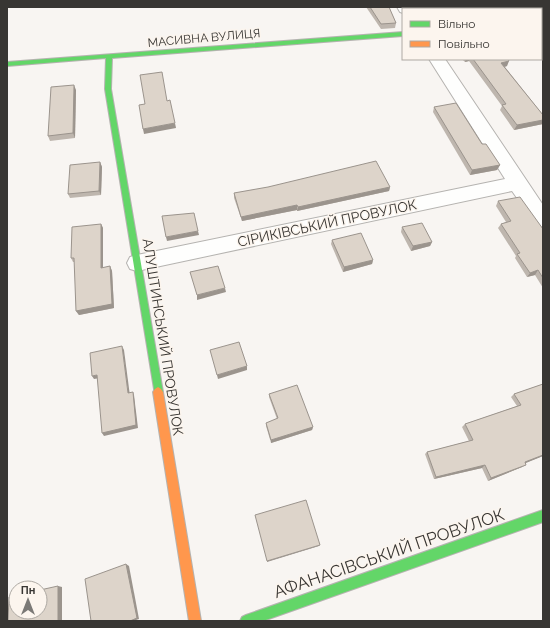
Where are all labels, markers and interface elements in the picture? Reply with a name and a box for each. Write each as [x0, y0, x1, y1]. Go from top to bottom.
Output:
legend [402, 8, 542, 60]
text: Вільно [438, 17, 475, 31]
street label: МАСИВНА ВУЛИЦЯ [147, 26, 261, 50]
text: Повільно [438, 37, 490, 51]
street label: СІРИКІВСЬКИЙ ПРОВУЛОК [236, 195, 418, 250]
street label: АЛУШТИНСЬКИЙ ПРОВУЛОК [139, 237, 188, 437]
street label: АФАНАСІВСЬКИЙ ПРОВУЛОК [271, 504, 507, 602]
north arrow [8, 580, 48, 620]
text: Пн [21, 584, 35, 597]

